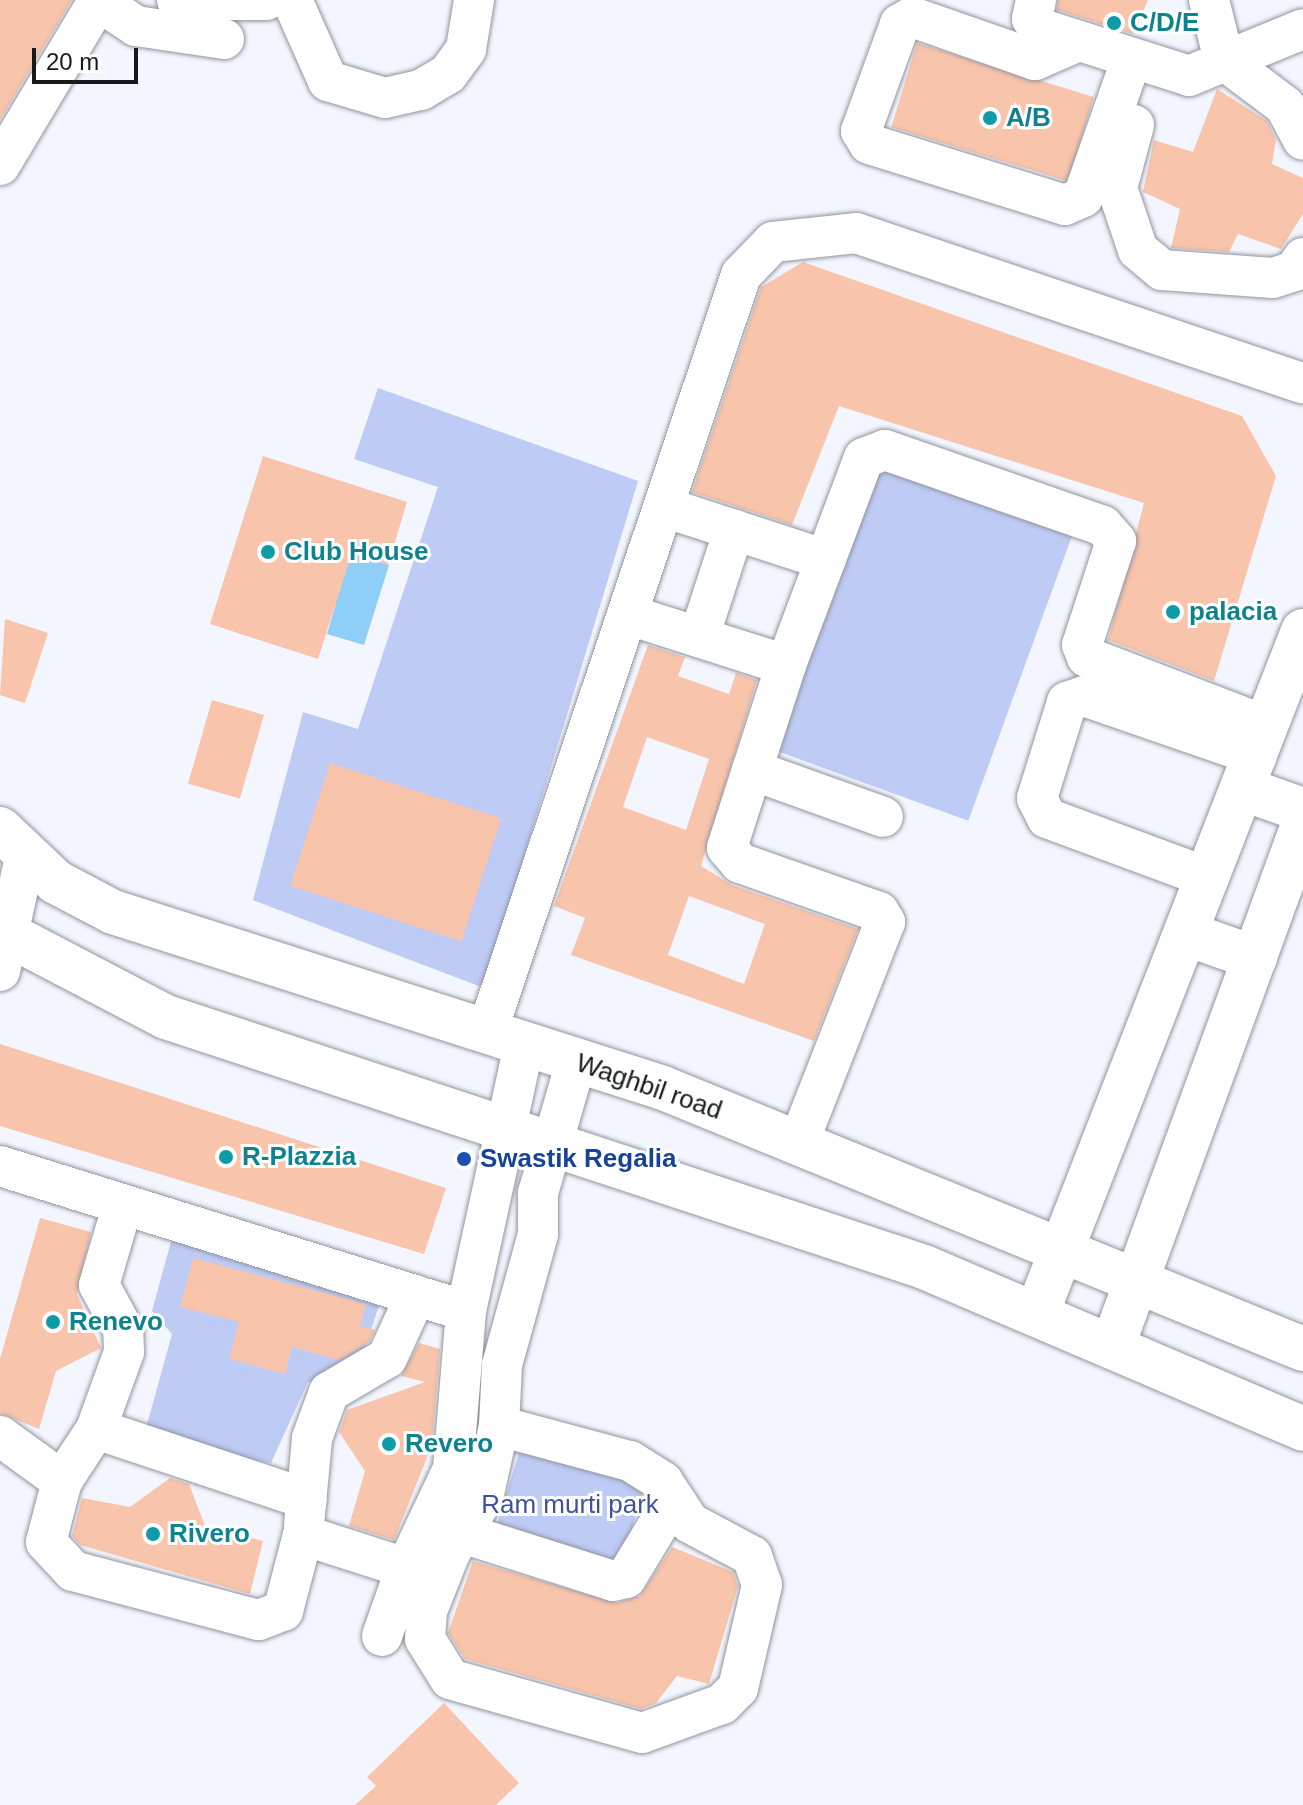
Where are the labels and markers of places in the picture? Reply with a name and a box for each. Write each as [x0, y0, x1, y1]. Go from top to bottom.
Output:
place label: C/D/E [1130, 7, 1199, 39]
marker: C/D/E [1105, 14, 1123, 32]
place label: A/B [1006, 102, 1051, 134]
marker: A/B [981, 109, 999, 127]
place label: Club House [284, 536, 428, 568]
marker: Club House [259, 543, 277, 561]
place label: palacia [1189, 596, 1277, 628]
marker: palacia [1164, 603, 1182, 621]
place label: R-Plazzia [242, 1141, 356, 1173]
place label: Swastik Regalia [480, 1143, 677, 1175]
marker: R-Plazzia [217, 1148, 235, 1166]
marker: Swastik Regalia [455, 1150, 473, 1168]
place label: Renevo [69, 1306, 163, 1338]
marker: Renevo [44, 1313, 62, 1331]
place label: Revero [405, 1428, 493, 1460]
marker: Revero [380, 1435, 398, 1453]
place label: Rivero [169, 1518, 250, 1550]
marker: Rivero [144, 1525, 162, 1543]

